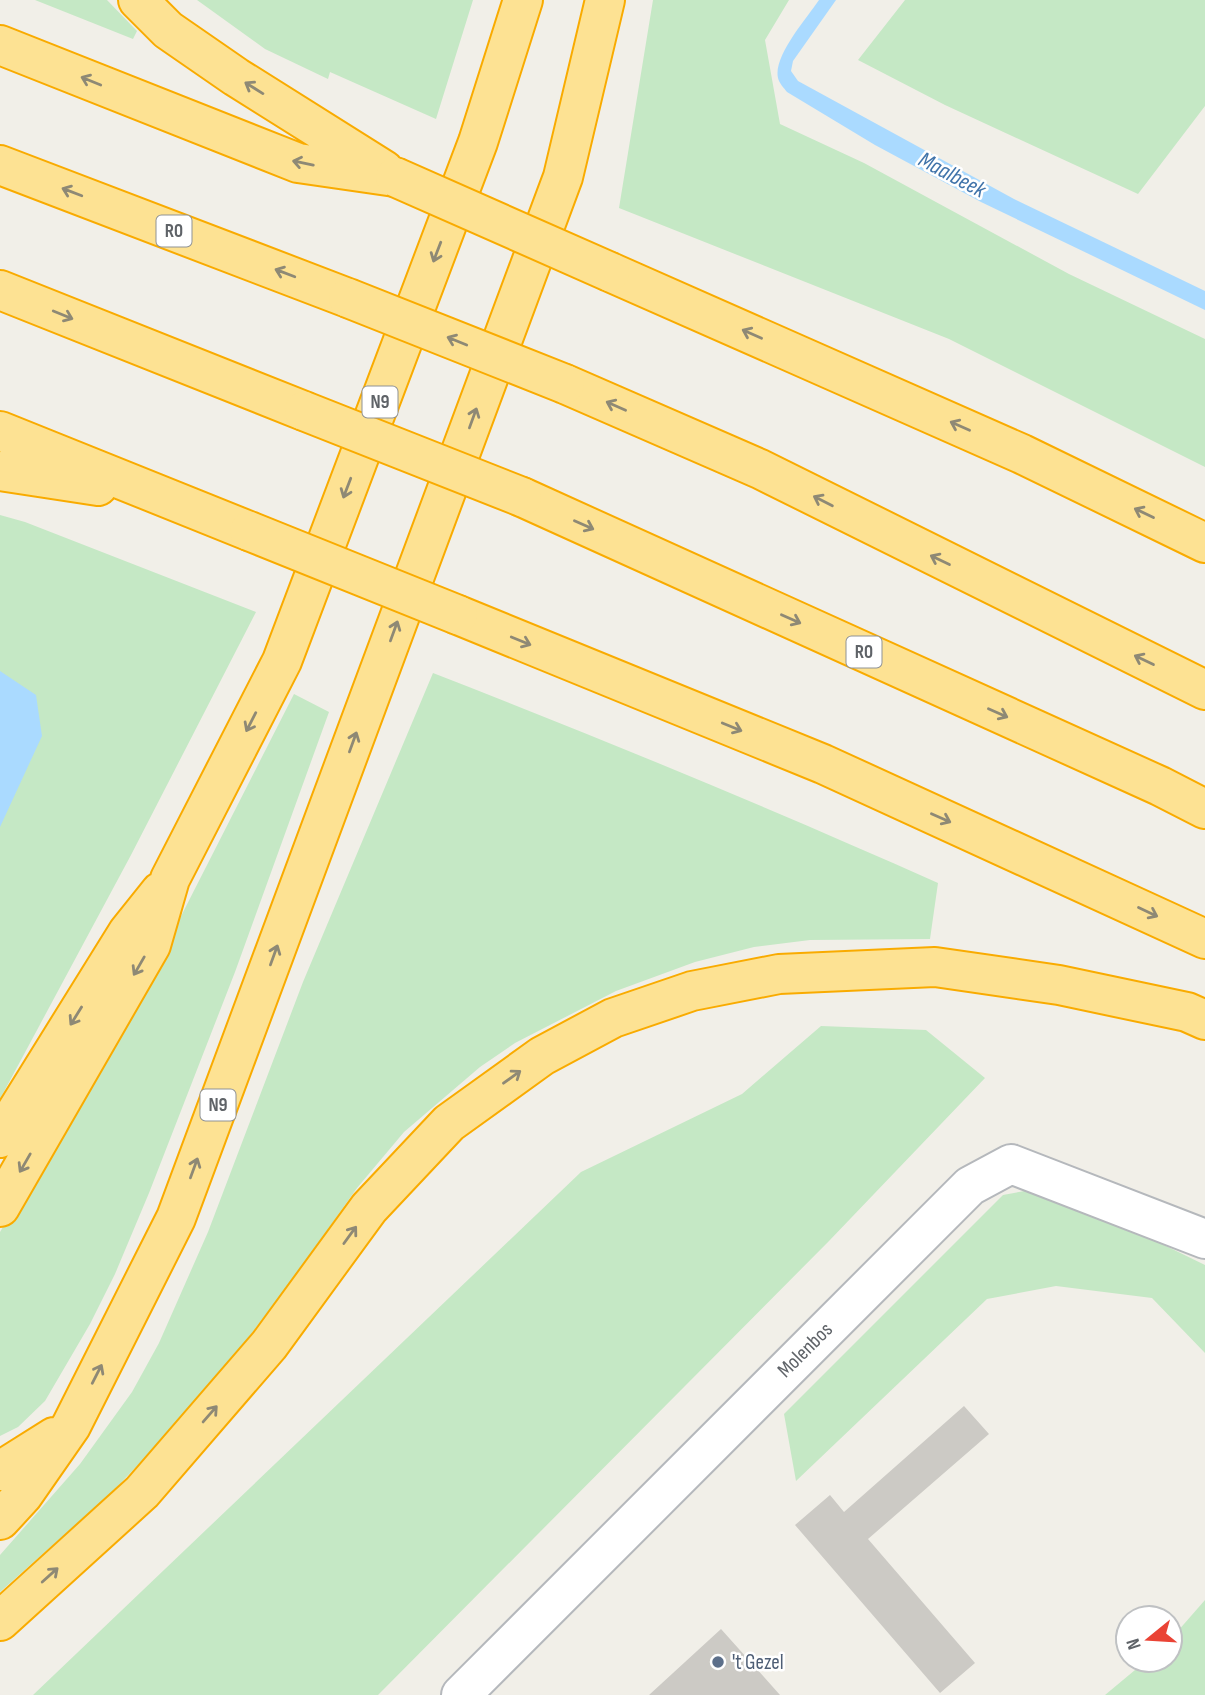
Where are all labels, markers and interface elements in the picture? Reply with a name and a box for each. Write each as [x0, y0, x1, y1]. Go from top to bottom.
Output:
one-way arrow [81, 74, 103, 87]
one-way arrow [245, 81, 265, 95]
water label: Maalbeek [914, 146, 992, 205]
one-way arrow [292, 156, 315, 170]
one-way arrow [61, 185, 83, 198]
road number: R0 [156, 216, 192, 246]
one-way arrow [429, 240, 442, 262]
one-way arrow [274, 266, 296, 279]
one-way arrow [52, 309, 74, 322]
one-way arrow [741, 327, 763, 340]
one-way arrow [446, 333, 468, 346]
road number: N9 [362, 386, 398, 418]
one-way arrow [606, 399, 627, 412]
one-way arrow [468, 408, 481, 430]
one-way arrow [949, 419, 971, 432]
one-way arrow [340, 476, 353, 498]
one-way arrow [813, 494, 833, 508]
one-way arrow [1134, 506, 1155, 520]
one-way arrow [573, 519, 594, 533]
one-way arrow [930, 553, 951, 566]
one-way arrow [780, 613, 801, 626]
one-way arrow [389, 621, 402, 643]
one-way arrow [510, 636, 532, 649]
road number: R0 [846, 636, 882, 667]
one-way arrow [1134, 653, 1155, 667]
one-way arrow [987, 707, 1009, 720]
one-way arrow [243, 711, 257, 732]
one-way arrow [721, 721, 742, 734]
one-way arrow [348, 732, 361, 754]
one-way arrow [930, 812, 951, 825]
one-way arrow [1136, 906, 1158, 919]
one-way arrow [268, 945, 281, 967]
one-way arrow [132, 955, 145, 976]
one-way arrow [68, 1005, 82, 1025]
one-way arrow [502, 1070, 521, 1084]
road number: N9 [200, 1090, 235, 1120]
one-way arrow [18, 1153, 32, 1173]
one-way arrow [189, 1158, 201, 1180]
one-way arrow [343, 1226, 357, 1245]
street label: Molenbos [772, 1317, 838, 1383]
one-way arrow [90, 1364, 104, 1385]
one-way arrow [202, 1405, 218, 1423]
one-way arrow [41, 1567, 58, 1584]
north arrow [1114, 1604, 1184, 1674]
text: N [1122, 1635, 1147, 1652]
place label: 't Gezel [732, 1650, 784, 1675]
marker: 't Gezel [710, 1654, 726, 1670]

